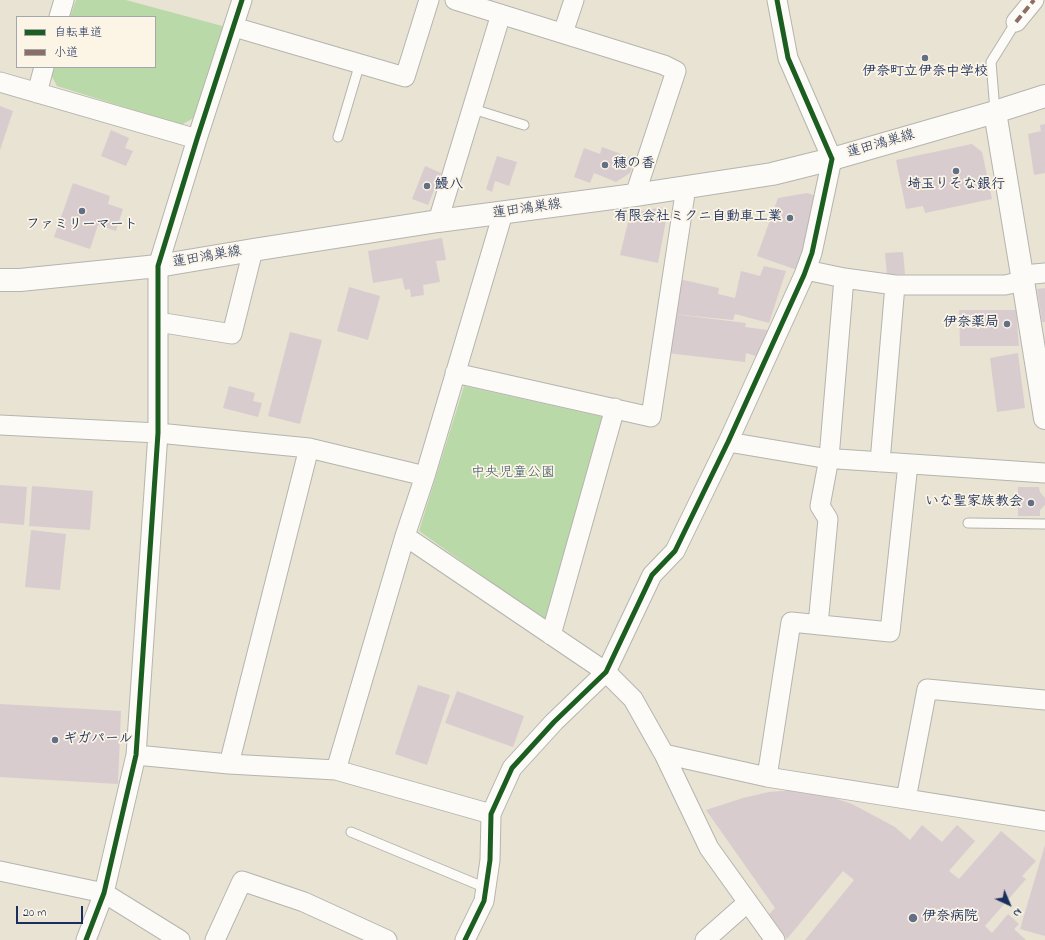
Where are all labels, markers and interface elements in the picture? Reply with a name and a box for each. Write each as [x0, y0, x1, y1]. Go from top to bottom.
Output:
legend [16, 16, 156, 68]
text: 自転車道 [54, 24, 102, 42]
text: 小道 [54, 44, 78, 62]
marker: 伊奈町立伊奈中学校 [920, 53, 930, 63]
place label: 伊奈町立伊奈中学校 [862, 65, 988, 81]
street label: 蓮田鴻巣線 [845, 127, 917, 163]
place label: 穂の香 [613, 157, 655, 173]
marker: 穂の香 [600, 160, 610, 170]
marker: 埼玉りそな銀行 [951, 166, 961, 176]
place label: 鰻八 [435, 178, 463, 194]
place label: 埼玉りそな銀行 [907, 178, 1005, 194]
marker: 鰻八 [422, 181, 432, 191]
street label: 蓮田鴻巣線 [491, 197, 563, 223]
marker: ファミリーマート [77, 206, 87, 216]
place label: 有限会社ミクニ自動車工業 [614, 210, 782, 226]
marker: 有限会社ミクニ自動車工業 [785, 213, 795, 223]
place label: ファミリーマート [26, 218, 138, 234]
street label: 蓮田鴻巣線 [171, 244, 243, 272]
place label: 伊奈薬局 [943, 316, 999, 332]
marker: 伊奈薬局 [1002, 319, 1012, 329]
park label: 中央児童公園 [471, 466, 555, 482]
place label: いな聖家族教会 [925, 495, 1023, 511]
marker: いな聖家族教会 [1026, 498, 1036, 508]
place label: ギガパール [63, 732, 133, 748]
marker: ギガパール [50, 735, 60, 745]
north arrow [989, 884, 1029, 924]
scale bar [18, 898, 85, 924]
text: 20 m [23, 904, 46, 922]
text: N [1009, 904, 1026, 921]
place label: 伊奈病院 [922, 910, 978, 926]
marker: 伊奈病院 [907, 912, 919, 924]

